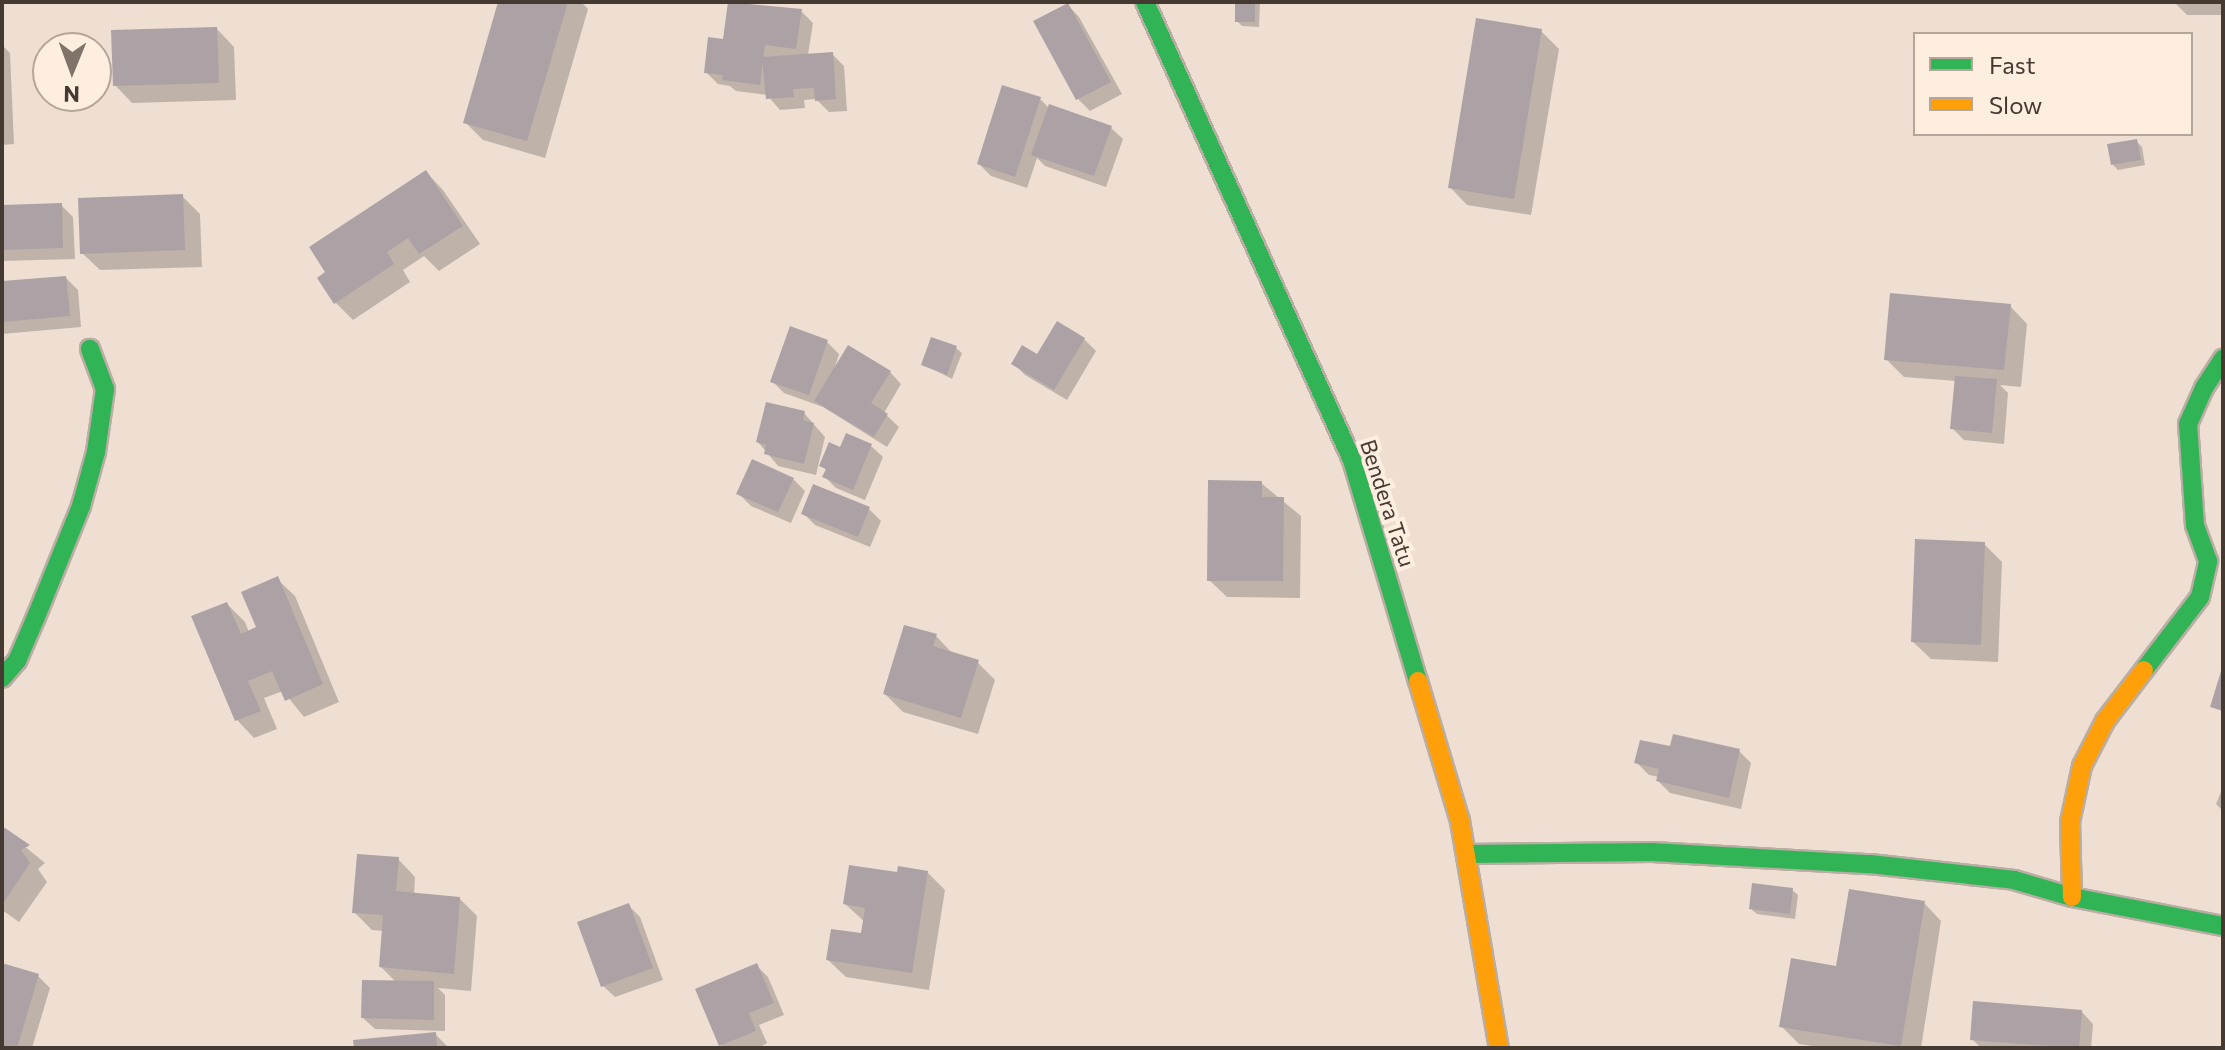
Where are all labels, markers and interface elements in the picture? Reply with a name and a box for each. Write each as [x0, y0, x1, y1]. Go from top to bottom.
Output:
north arrow [32, 32, 112, 112]
legend [1913, 32, 2193, 136]
text: Fast [1989, 50, 2036, 79]
text: N [63, 81, 80, 108]
text: Slow [1989, 90, 2042, 119]
street label: Bendera Tatu [1355, 436, 1421, 570]

